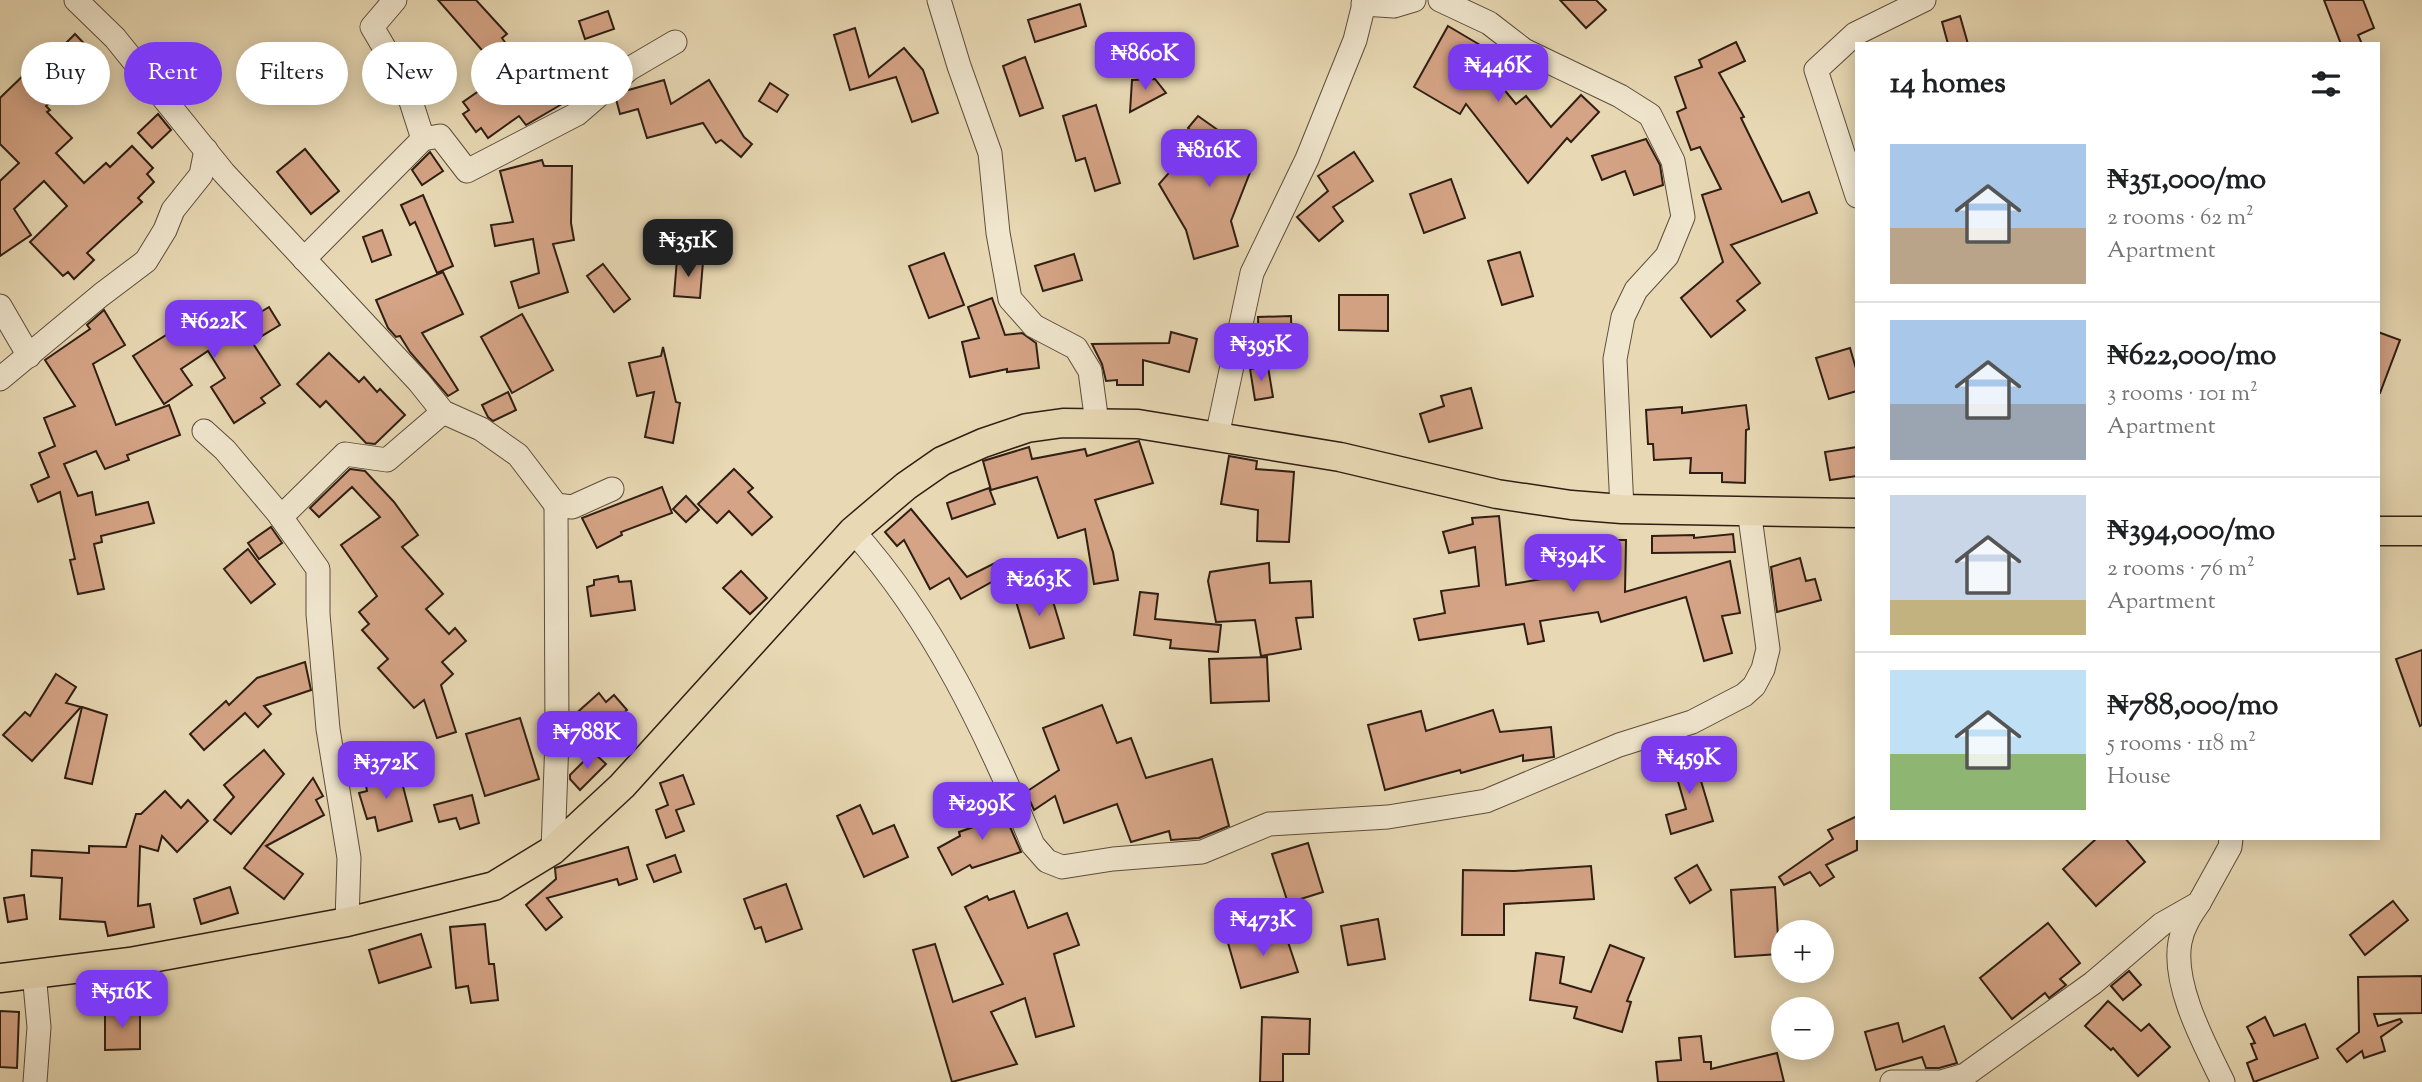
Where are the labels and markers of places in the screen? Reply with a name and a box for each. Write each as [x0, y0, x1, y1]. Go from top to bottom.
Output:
pin: ₦860K [1096, 32, 1194, 92]
pin: ₦446K [1449, 44, 1547, 104]
pin: ₦816K [1160, 130, 1258, 189]
pin: ₦351K [639, 219, 737, 279]
pin: ₦622K [165, 300, 263, 360]
pin: ₦395K [1212, 324, 1310, 383]
pin: ₦394K [1524, 534, 1622, 594]
pin: ₦263K [990, 558, 1088, 618]
pin: ₦788K [538, 712, 636, 771]
pin: ₦459K [1640, 736, 1738, 796]
pin: ₦372K [337, 742, 435, 801]
pin: ₦299K [933, 782, 1031, 842]
pin: ₦473K [1214, 898, 1312, 958]
pin: ₦516K [73, 970, 171, 1030]

